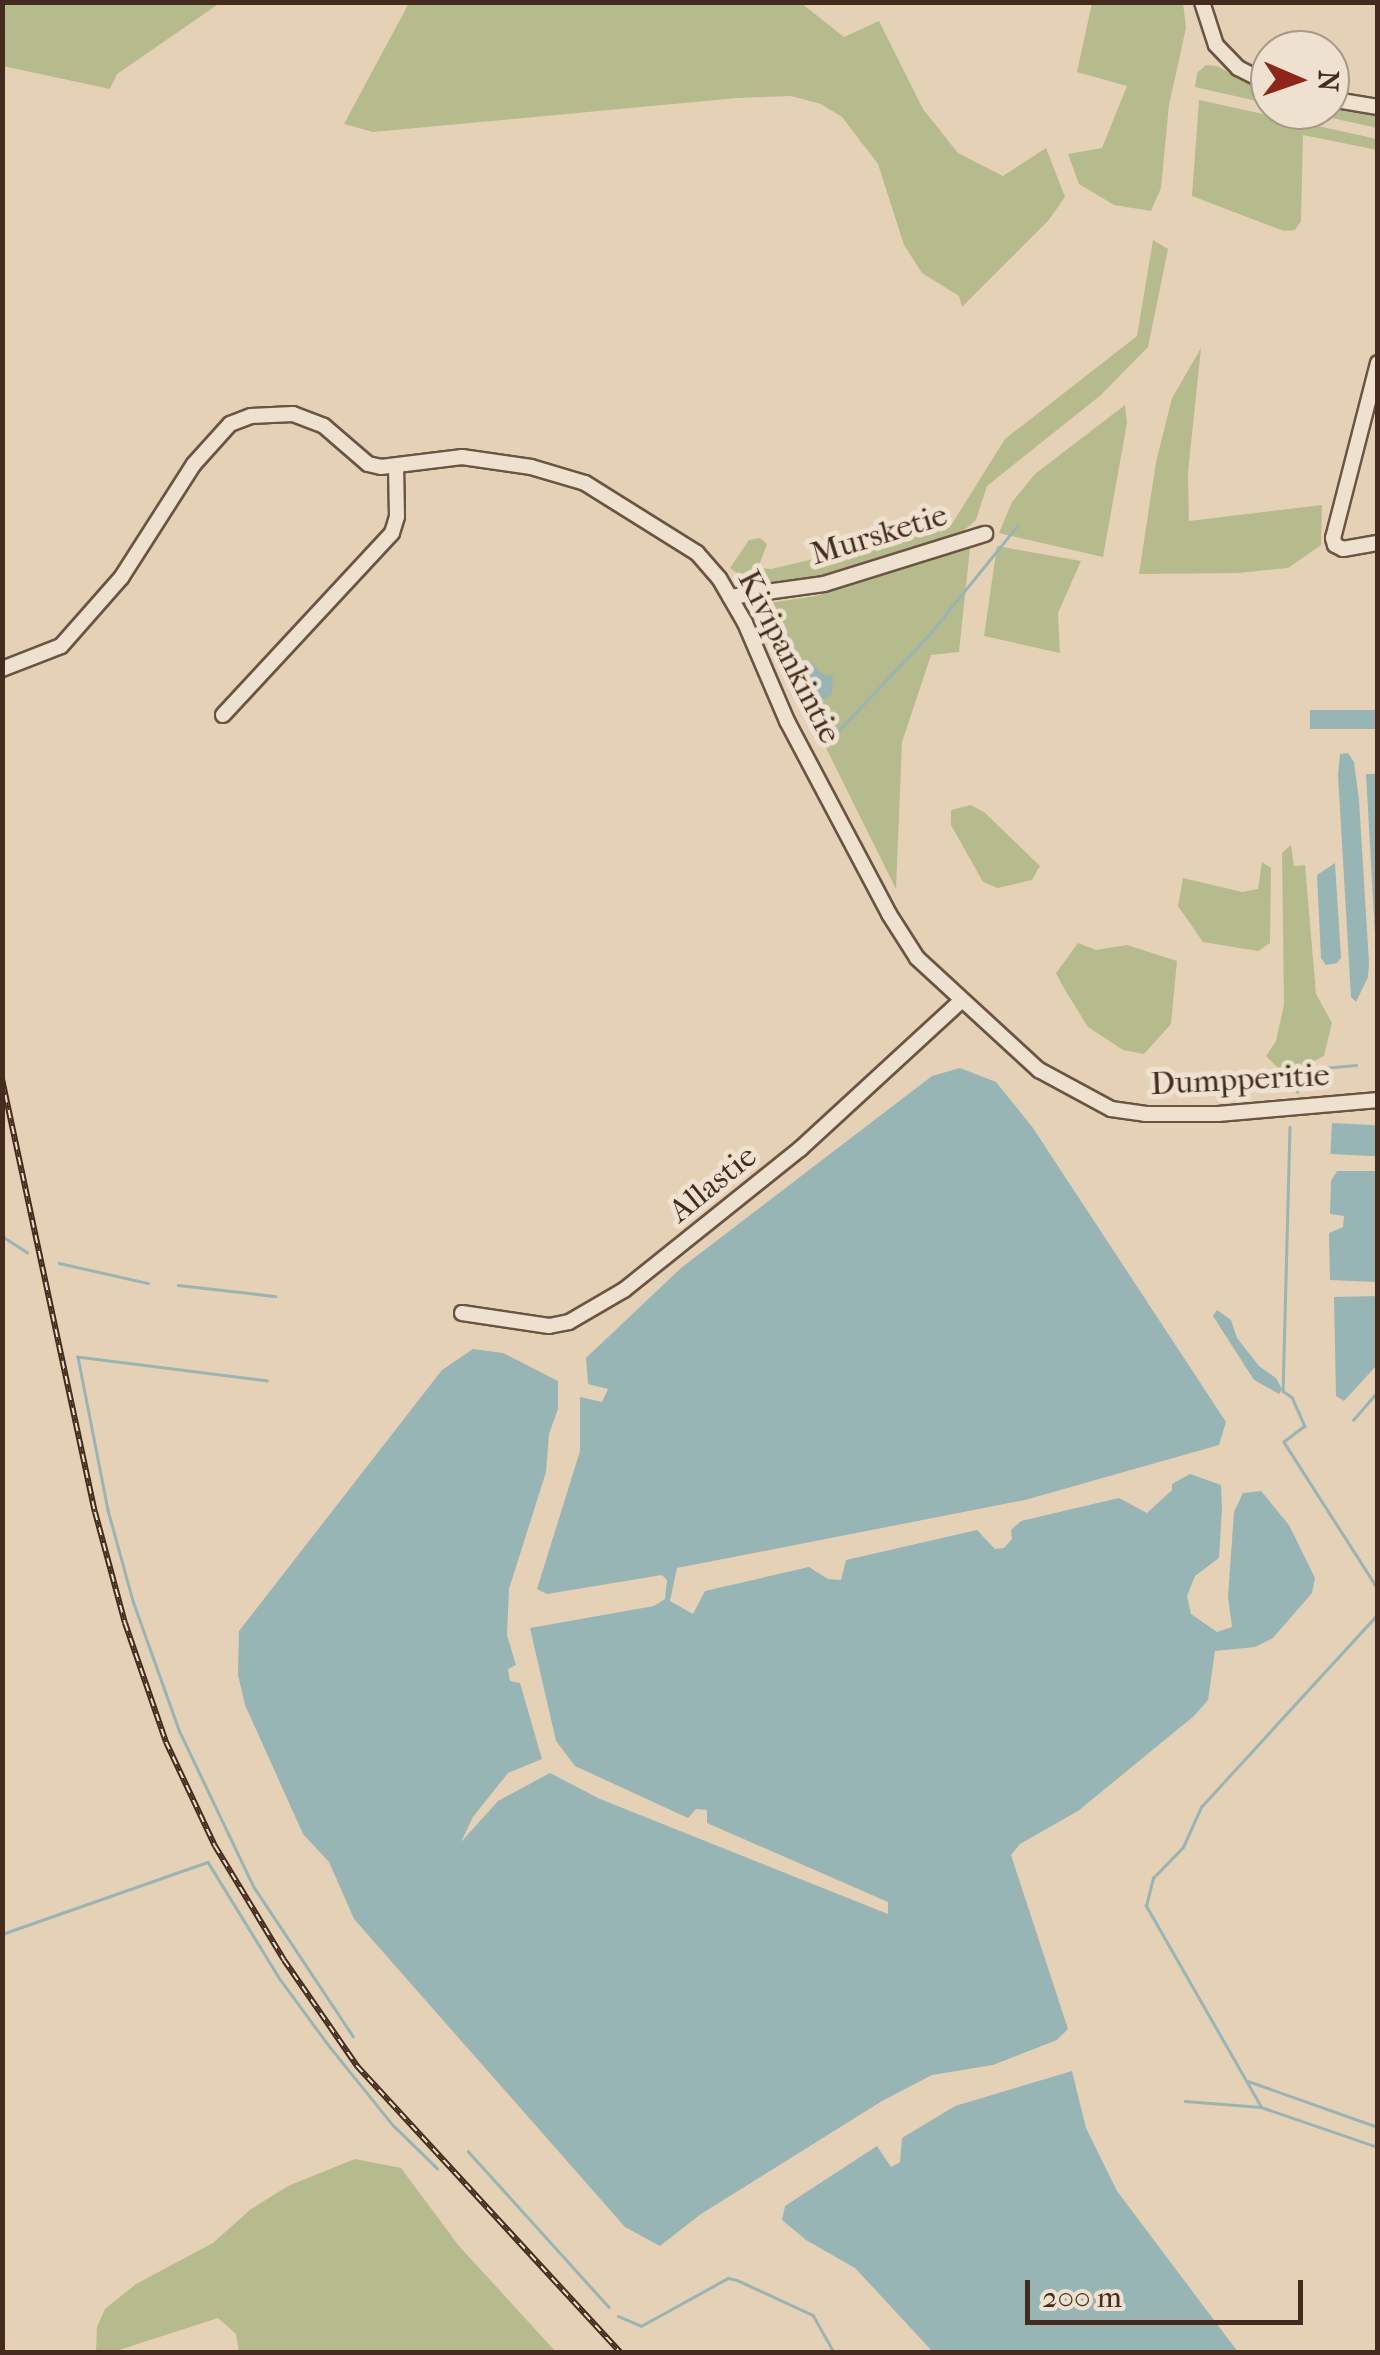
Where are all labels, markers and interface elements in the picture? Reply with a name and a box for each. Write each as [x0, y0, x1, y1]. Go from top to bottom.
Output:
north arrow [1250, 30, 1350, 130]
text: N [1312, 70, 1345, 92]
street label: Mursketie [806, 496, 952, 574]
street label: Kivipankintie [729, 564, 849, 750]
street label: Dumpperitie [1150, 1056, 1330, 1104]
street label: Allastie [661, 1137, 765, 1231]
scale bar [1030, 2260, 1308, 2322]
text: 200 m [1042, 2280, 1122, 2315]

